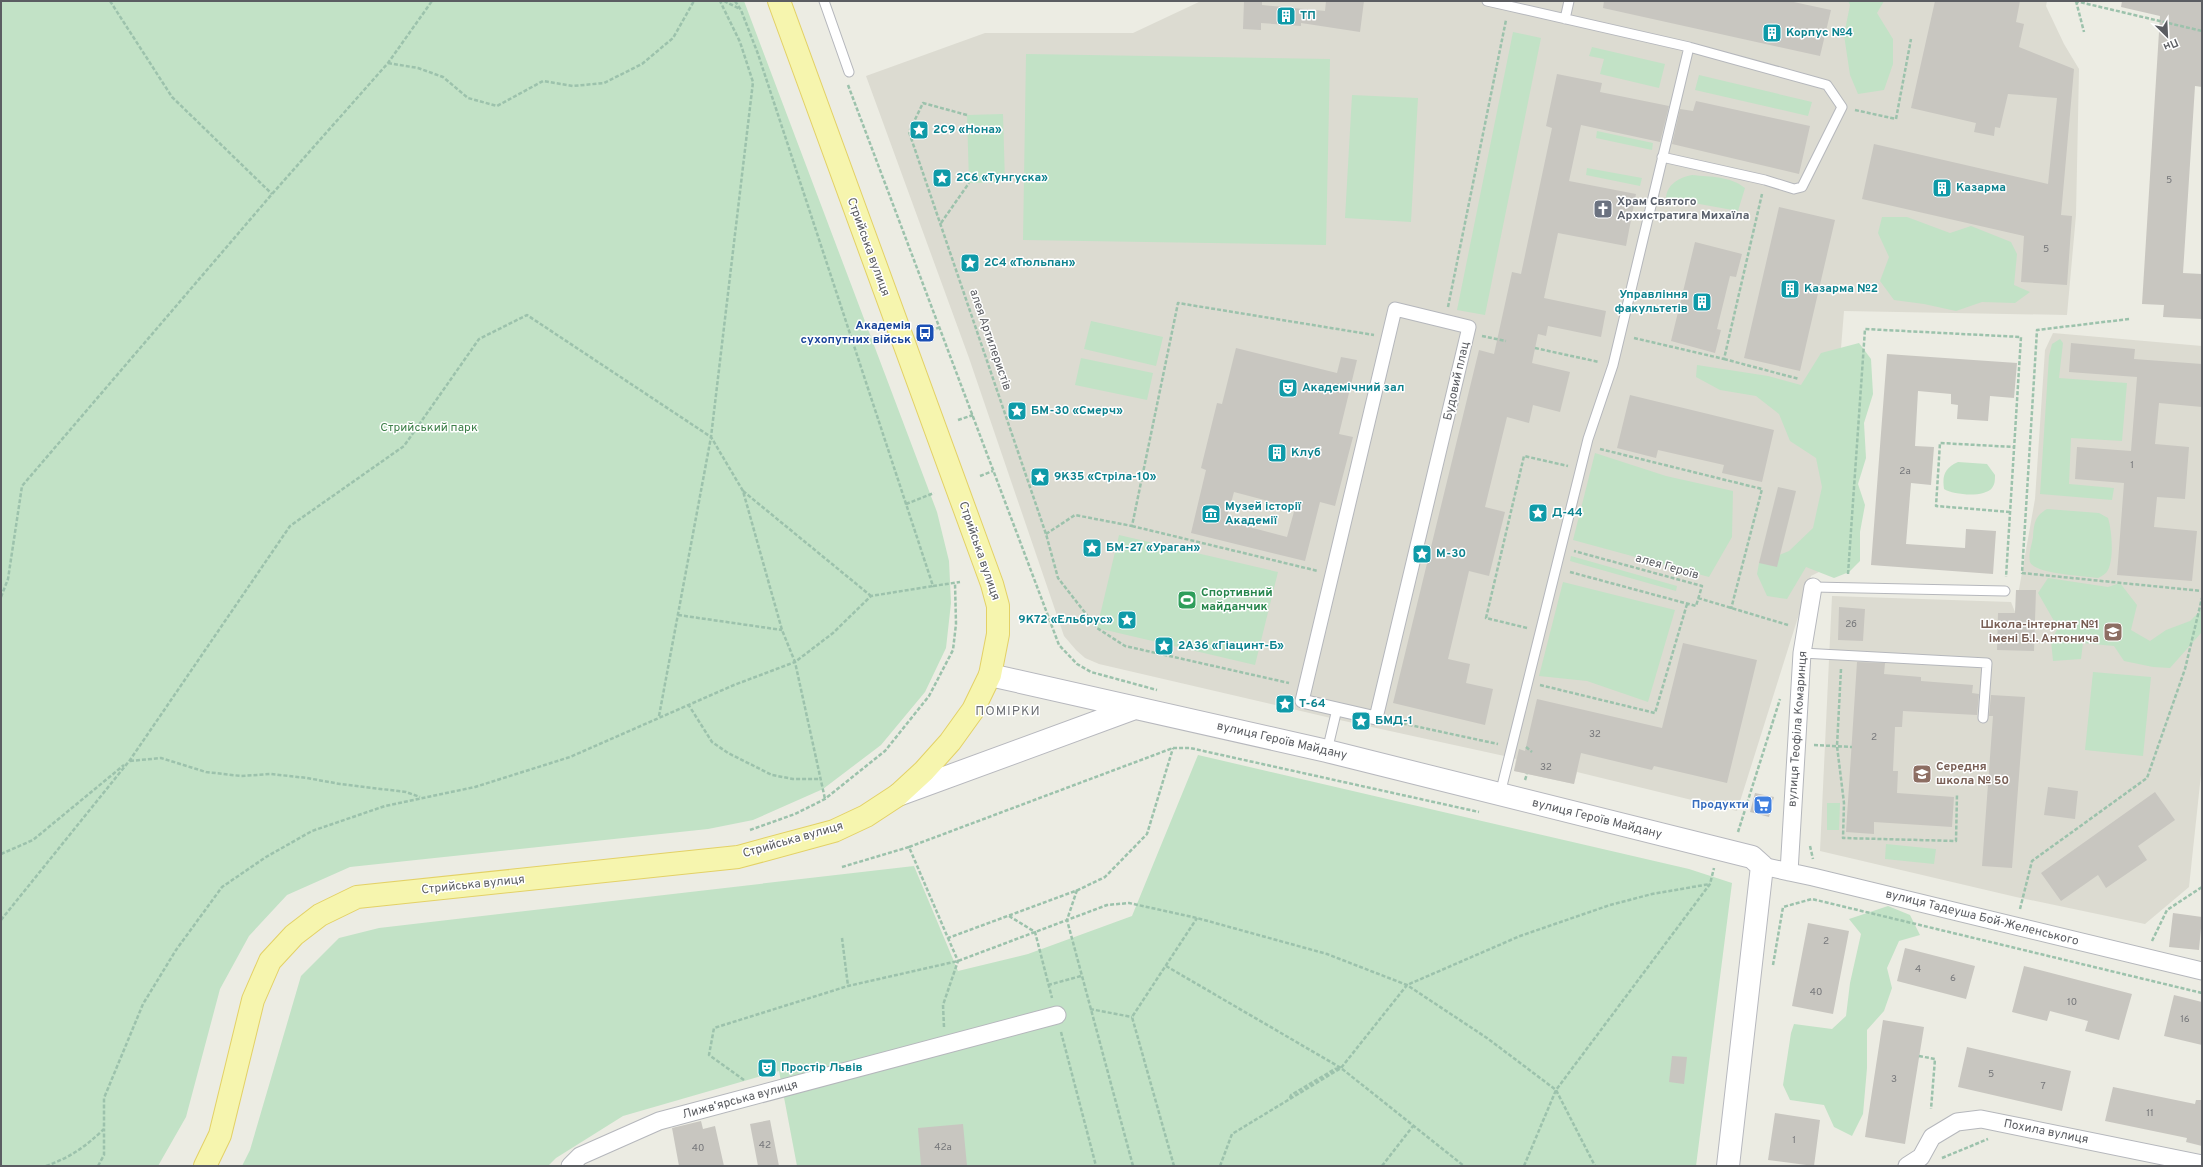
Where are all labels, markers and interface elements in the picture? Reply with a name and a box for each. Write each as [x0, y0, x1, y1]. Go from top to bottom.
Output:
building icon: ТП [1275, 5, 1297, 27]
place label: ТП [1300, 8, 1316, 24]
north arrow [2147, 16, 2187, 56]
building icon: Корпус №4 [1761, 22, 1783, 44]
place label: Корпус №4 [1786, 25, 1853, 41]
text: Пн [2161, 35, 2180, 54]
place icon: 2С9 «Нона» [908, 119, 930, 141]
place label: 2С9 «Нона» [933, 122, 1002, 138]
place icon: 2С6 «Тунгуска» [931, 167, 953, 189]
place label: 2С6 «Тунгуска» [956, 170, 1048, 186]
house number: 5 [2166, 174, 2172, 187]
building icon: Казарма [1931, 177, 1953, 199]
place label: Казарма [1956, 180, 2006, 196]
place label: Храм Святого Архистратига Михаїла [1617, 194, 1749, 224]
street label: Стрийська вулиця [843, 195, 893, 299]
church icon: Храм Святого Архистратига Михаїла [1592, 198, 1614, 220]
house number: 5 [2043, 243, 2049, 256]
place icon: 2С4 «Тюльпан» [959, 252, 981, 274]
place label: 2С4 «Тюльпан» [984, 255, 1076, 271]
building icon: Казарма №2 [1779, 278, 1801, 300]
place label: Казарма №2 [1804, 281, 1878, 297]
street label: алея Артилеристів [965, 287, 1015, 393]
place label: Управління факультетів [1615, 287, 1688, 317]
building icon: Управління факультетів [1691, 291, 1713, 313]
place label: Академія сухопутних військ [801, 318, 911, 348]
bus stop icon: Академія сухопутних військ [914, 322, 936, 344]
street label: Будовий плац [1440, 340, 1474, 422]
theatre icon: Академічний зал [1277, 377, 1299, 399]
place label: Академічний зал [1302, 380, 1404, 396]
place icon: БМ-30 «Смерч» [1006, 400, 1028, 422]
place label: БМ-30 «Смерч» [1031, 403, 1123, 419]
park label: Стрийський парк [380, 420, 478, 436]
building icon: Клуб [1266, 442, 1288, 464]
place label: Клуб [1291, 445, 1321, 461]
house number: 1 [2130, 459, 2134, 472]
house number: 2а [1899, 465, 1911, 478]
place icon: 9К35 «Стріла-10» [1029, 466, 1051, 488]
place label: 9К35 «Стріла-10» [1054, 469, 1157, 485]
street label: Стрийська вулиця [955, 499, 1003, 603]
place label: Музей історії Академії [1225, 499, 1302, 529]
place icon: Д-44 [1527, 502, 1549, 524]
museum icon: Музей історії Академії [1200, 503, 1222, 525]
place label: Д-44 [1552, 505, 1583, 521]
place icon: БМ-27 «Ураган» [1081, 537, 1103, 559]
place label: БМ-27 «Ураган» [1106, 540, 1201, 556]
place icon: М-30 [1411, 543, 1433, 565]
place label: М-30 [1436, 546, 1466, 562]
street label: алея Героїв [1633, 550, 1701, 584]
place label: Спортивний майданчик [1201, 585, 1273, 615]
sports icon: Спортивний майданчик [1176, 589, 1198, 611]
place icon: 9К72 «Ельбрус» [1116, 609, 1138, 631]
place label: 9К72 «Ельбрус» [1018, 612, 1113, 628]
place label: Школа-інтернат №1 імені Б.І. Антонича [1981, 617, 2099, 647]
house number: 2б [1845, 618, 1857, 631]
school or university icon: Школа-інтернат №1 імені Б.І. Антонича [2102, 621, 2124, 643]
place icon: 2А36 «Гіацинт-Б» [1153, 635, 1175, 657]
place label: 2А36 «Гіацинт-Б» [1178, 638, 1284, 654]
street label: вулиця Теофіла Комаринця [1785, 650, 1811, 808]
place icon: Т-64 [1274, 693, 1296, 715]
place label: Т-64 [1299, 696, 1326, 712]
district label: ПОМІРКИ [975, 704, 1041, 720]
place icon: БМД-1 [1350, 710, 1372, 732]
place label: БМД-1 [1375, 713, 1413, 729]
street label: вулиця Героїв Майдану [1215, 718, 1349, 764]
house number: 32 [1589, 728, 1601, 741]
house number: 2 [1871, 731, 1877, 744]
place label: Середня школа № 50 [1936, 759, 2009, 789]
house number: 32 [1540, 761, 1552, 774]
school or university icon: Середня школа № 50 [1911, 763, 1933, 785]
supermarket icon: Продукти [1752, 794, 1774, 816]
street label: вулиця Героїв Майдану [1530, 795, 1664, 843]
place label: Продукти [1692, 797, 1749, 813]
street label: Стрийська вулиця [741, 818, 845, 862]
street label: Стрийська вулиця [421, 872, 525, 898]
street label: вулиця Тадеуша Бой-Желенського [1884, 886, 2081, 950]
house number: 2 [1823, 935, 1829, 948]
house number: 4 [1915, 963, 1921, 976]
house number: 6 [1950, 972, 1956, 985]
house number: 40 [1810, 986, 1822, 999]
house number: 10 [2067, 996, 2077, 1009]
house number: 16 [2180, 1013, 2190, 1026]
theatre icon: Простір Львів [756, 1057, 778, 1079]
place label: Простір Львів [781, 1060, 863, 1076]
house number: 5 [1988, 1068, 1994, 1081]
house number: 3 [1891, 1073, 1897, 1086]
street label: Лижвʼярська вулиця [680, 1077, 800, 1123]
house number: 7 [2040, 1080, 2046, 1093]
house number: 11 [2146, 1107, 2154, 1120]
street label: Похила вулиця [2002, 1116, 2090, 1148]
house number: 1 [1792, 1134, 1796, 1147]
house number: 42 [759, 1139, 771, 1152]
house number: 42а [934, 1141, 952, 1154]
house number: 40 [692, 1142, 704, 1155]

